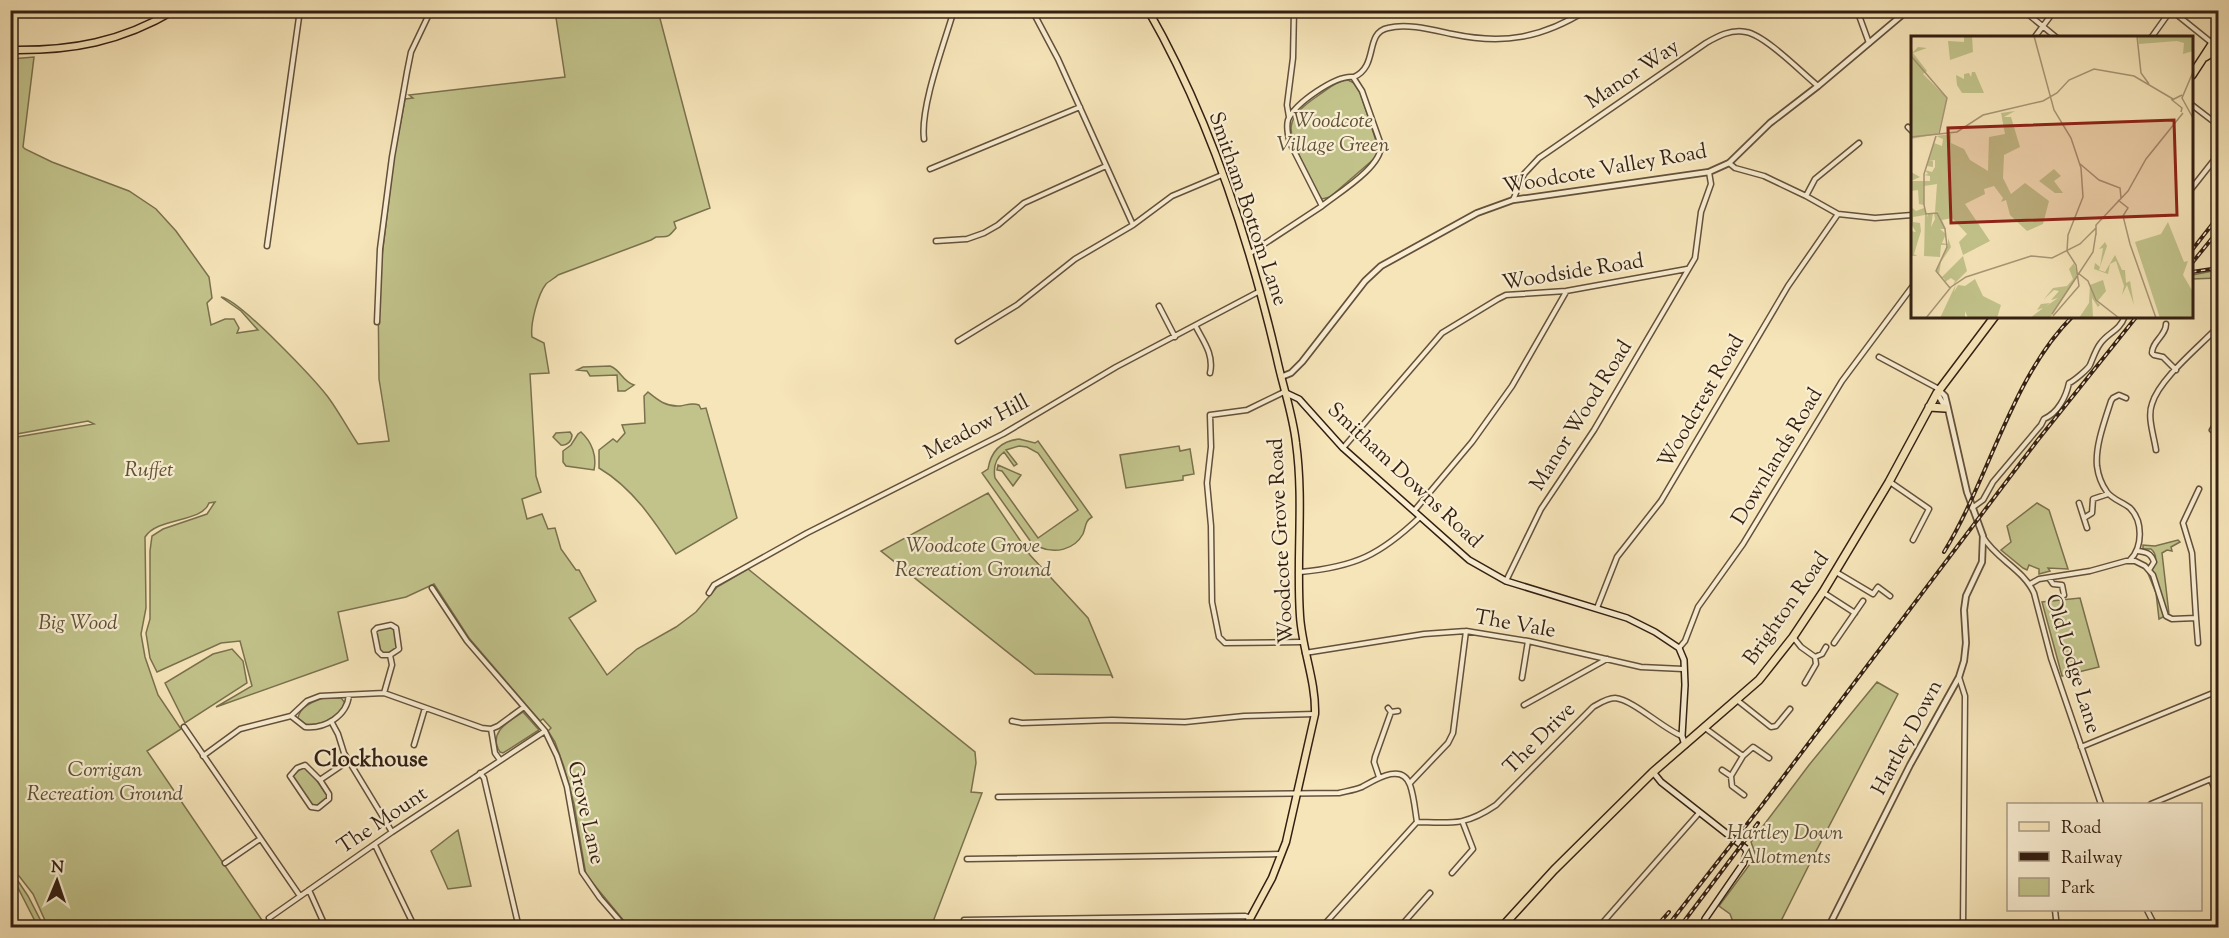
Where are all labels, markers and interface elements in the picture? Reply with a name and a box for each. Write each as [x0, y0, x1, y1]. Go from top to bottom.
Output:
street label: Manor Way [1580, 32, 1686, 117]
inset map [1911, 36, 2193, 318]
park label: Woodcote Village Green [1277, 107, 1389, 161]
street label: Smitham Bottom Lane [1200, 108, 1294, 310]
street label: Woodcote Valley Road [1501, 137, 1710, 203]
street label: Woodside Road [1500, 247, 1646, 299]
street label: Woodcrest Road [1651, 329, 1753, 475]
street label: Manor Wood Road [1523, 335, 1641, 497]
street label: Downlands Road [1725, 383, 1831, 531]
street label: Meadow Hill [919, 388, 1035, 468]
street label: Smitham Downs Road [1320, 396, 1488, 556]
street label: Woodcote Grove Road [1262, 437, 1302, 645]
park label: Ruffet [124, 456, 174, 486]
park label: Woodcote Grove Recreation Ground [895, 532, 1052, 586]
street label: Brighton Road [1737, 546, 1837, 672]
street label: Old Lodge Lane [2037, 591, 2107, 737]
street label: The Vale [1472, 603, 1558, 647]
park label: Big Wood [38, 609, 118, 639]
street label: Hartley Down [1865, 675, 1951, 801]
street label: The Drive [1497, 696, 1583, 782]
district label: Clockhouse [314, 745, 428, 777]
park label: Corrigan Recreation Ground [27, 756, 184, 810]
street label: Grove Lane [559, 759, 611, 867]
street label: The Mount [332, 780, 434, 862]
legend [2007, 803, 2202, 911]
text: Road [2061, 816, 2101, 842]
park label: Hartley Down Allotments [1727, 819, 1843, 873]
text: Railway [2061, 846, 2123, 872]
north arrow [27, 851, 87, 911]
text: N [51, 857, 64, 880]
text: Park [2061, 876, 2096, 902]

